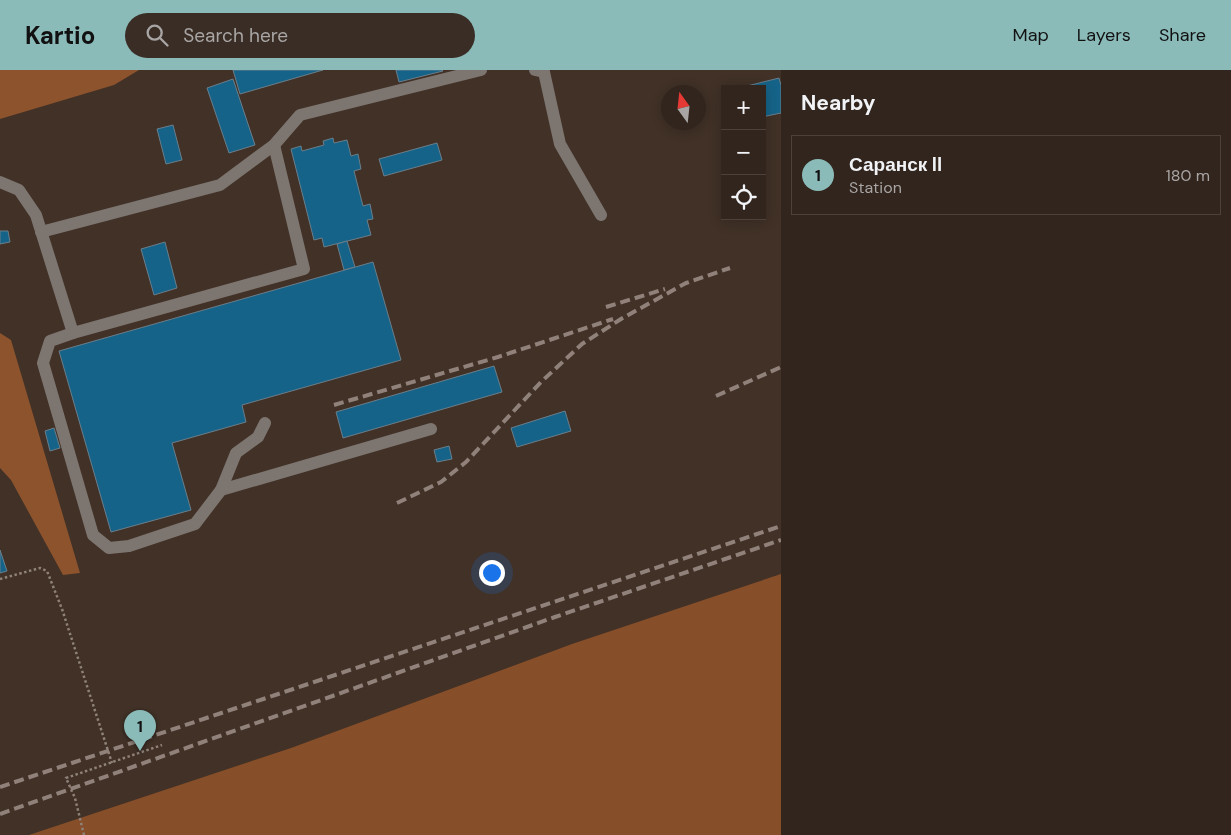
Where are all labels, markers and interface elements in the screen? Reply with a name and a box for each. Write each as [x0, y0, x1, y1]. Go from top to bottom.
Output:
search box [125, 13, 475, 58]
text: Kartio [25, 20, 95, 51]
icon: search [143, 21, 171, 49]
text: Search here [183, 23, 288, 48]
text: Map [1013, 23, 1049, 47]
text: Layers [1077, 23, 1131, 47]
text: Share [1159, 23, 1206, 47]
north arrow [661, 85, 706, 130]
map controls [721, 85, 766, 220]
button: + [721, 85, 766, 130]
text: Nearby [801, 89, 875, 117]
button: − [721, 130, 766, 175]
text: Саранск II [849, 152, 942, 177]
text: 1 [815, 165, 821, 186]
text: 180 m [1166, 165, 1210, 186]
button: locate [721, 175, 766, 220]
text: Station [849, 177, 902, 198]
your location [479, 560, 505, 586]
pin: 1 [124, 710, 156, 751]

